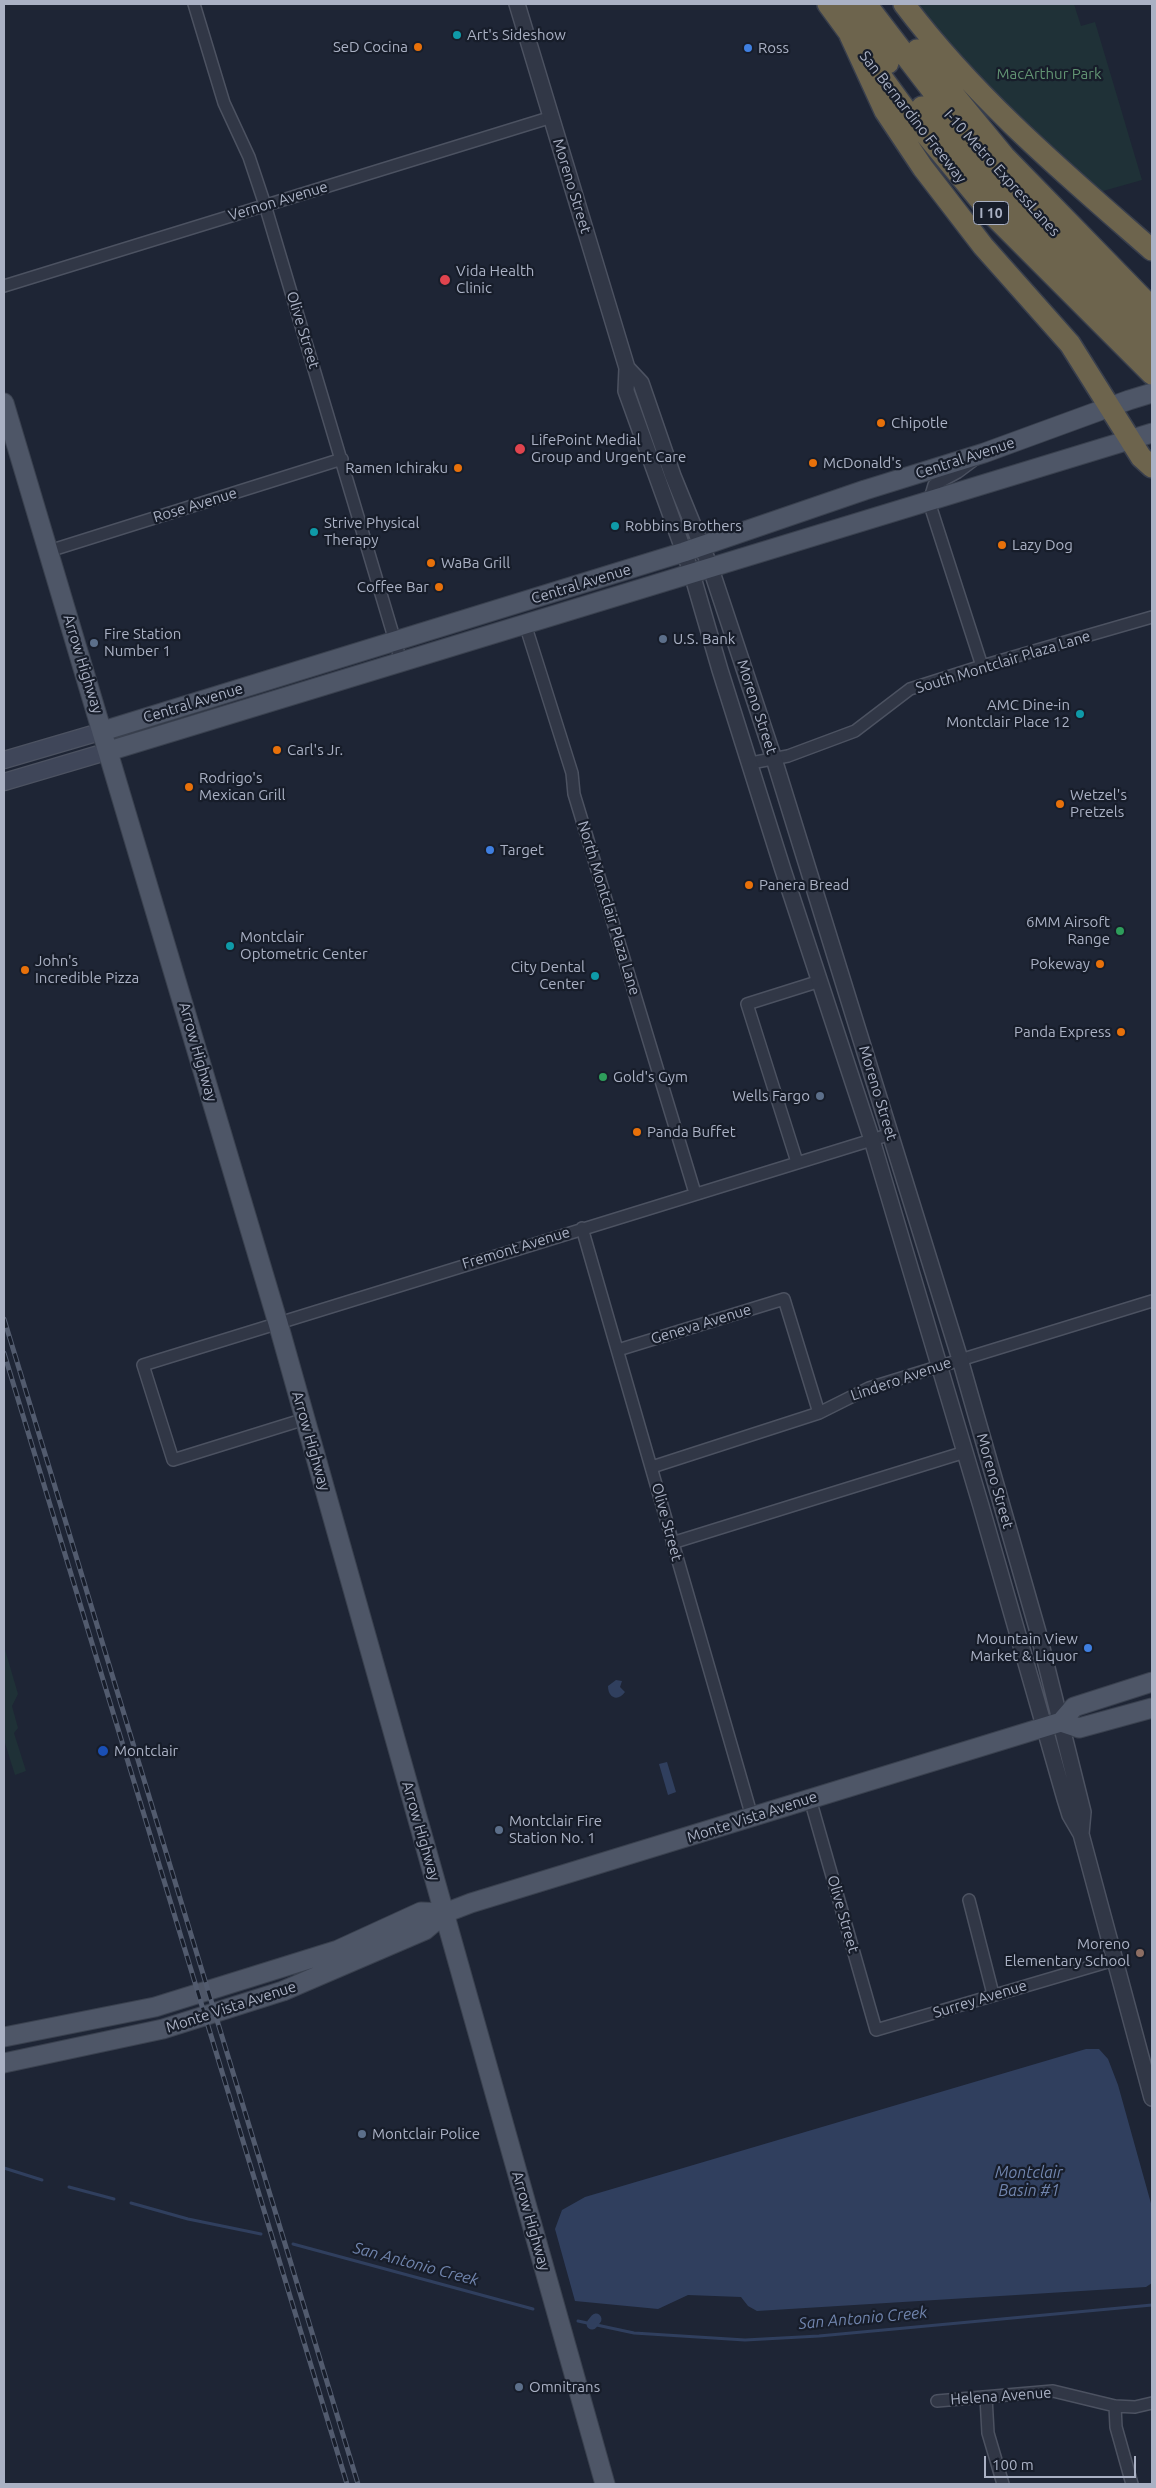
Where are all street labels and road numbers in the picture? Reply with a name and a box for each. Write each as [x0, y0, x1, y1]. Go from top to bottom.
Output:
street label: San Bernardino Freeway [856, 47, 970, 187]
street label: I-10 Metro ExpressLanes [940, 106, 1064, 240]
street label: Moreno Street [549, 136, 595, 236]
street label: Vernon Avenue [226, 177, 330, 225]
road number: I 10 [974, 202, 1008, 224]
street label: Olive Street [283, 289, 323, 371]
street label: Central Avenue [913, 433, 1017, 483]
street label: Rose Avenue [151, 484, 239, 526]
street label: Central Avenue [529, 560, 633, 608]
street label: Arrow Highway [59, 612, 107, 716]
street label: South Montclair Plaza Lane [914, 627, 1092, 697]
street label: Moreno Street [733, 657, 781, 757]
street label: Central Avenue [141, 679, 245, 727]
street label: North Montclair Plaza Lane [574, 819, 644, 997]
street label: Arrow Highway [175, 1000, 221, 1104]
street label: Moreno Street [855, 1043, 901, 1143]
street label: Fremont Avenue [460, 1223, 572, 1273]
street label: Geneva Avenue [649, 1300, 753, 1348]
street label: Lindero Avenue [848, 1353, 954, 1405]
street label: Arrow Highway [288, 1389, 334, 1493]
street label: Moreno Street [973, 1431, 1017, 1531]
street label: Olive Street [648, 1481, 686, 1563]
street label: Arrow Highway [398, 1779, 444, 1883]
street label: Monte Vista Avenue [685, 1787, 819, 1847]
street label: Olive Street [823, 1873, 863, 1955]
street label: Surrey Avenue [931, 1976, 1029, 2022]
street label: Monte Vista Avenue [164, 1977, 298, 2037]
street label: Arrow Highway [508, 2169, 554, 2273]
street label: Helena Avenue [950, 2383, 1052, 2409]

